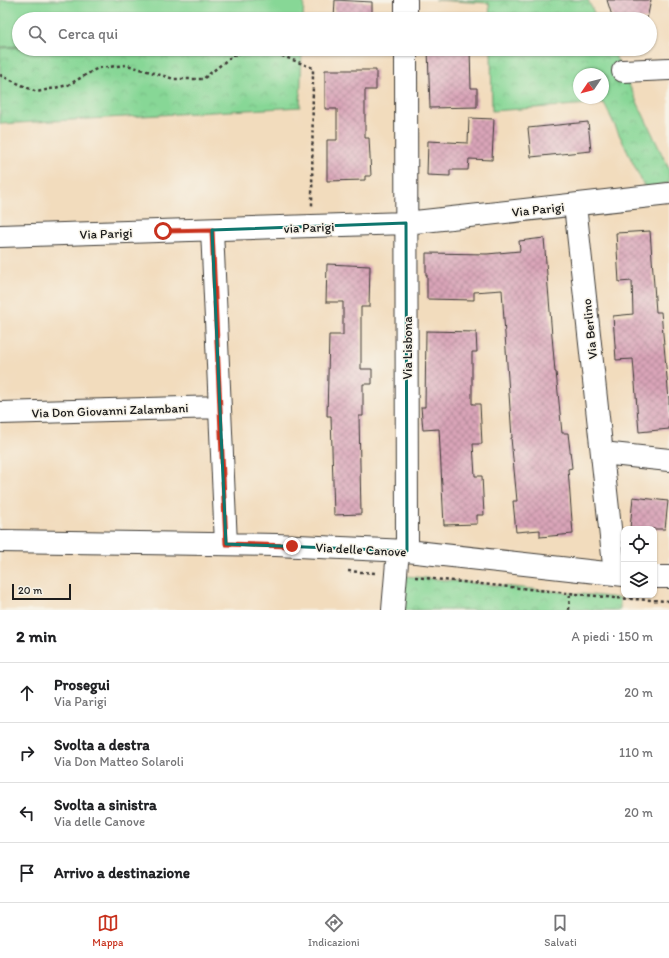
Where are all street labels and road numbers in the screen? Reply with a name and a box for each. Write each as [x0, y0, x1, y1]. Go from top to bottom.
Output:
street label: Via Parigi [511, 199, 565, 220]
street label: via Parigi [283, 219, 335, 236]
street label: Via Parigi [79, 225, 133, 242]
street label: Via Berlino [579, 297, 600, 360]
street label: Via Lisbona [400, 316, 415, 380]
street label: Via Don Giovanni Zalambani [31, 400, 189, 421]
street label: Via delle Canove [315, 540, 407, 559]

